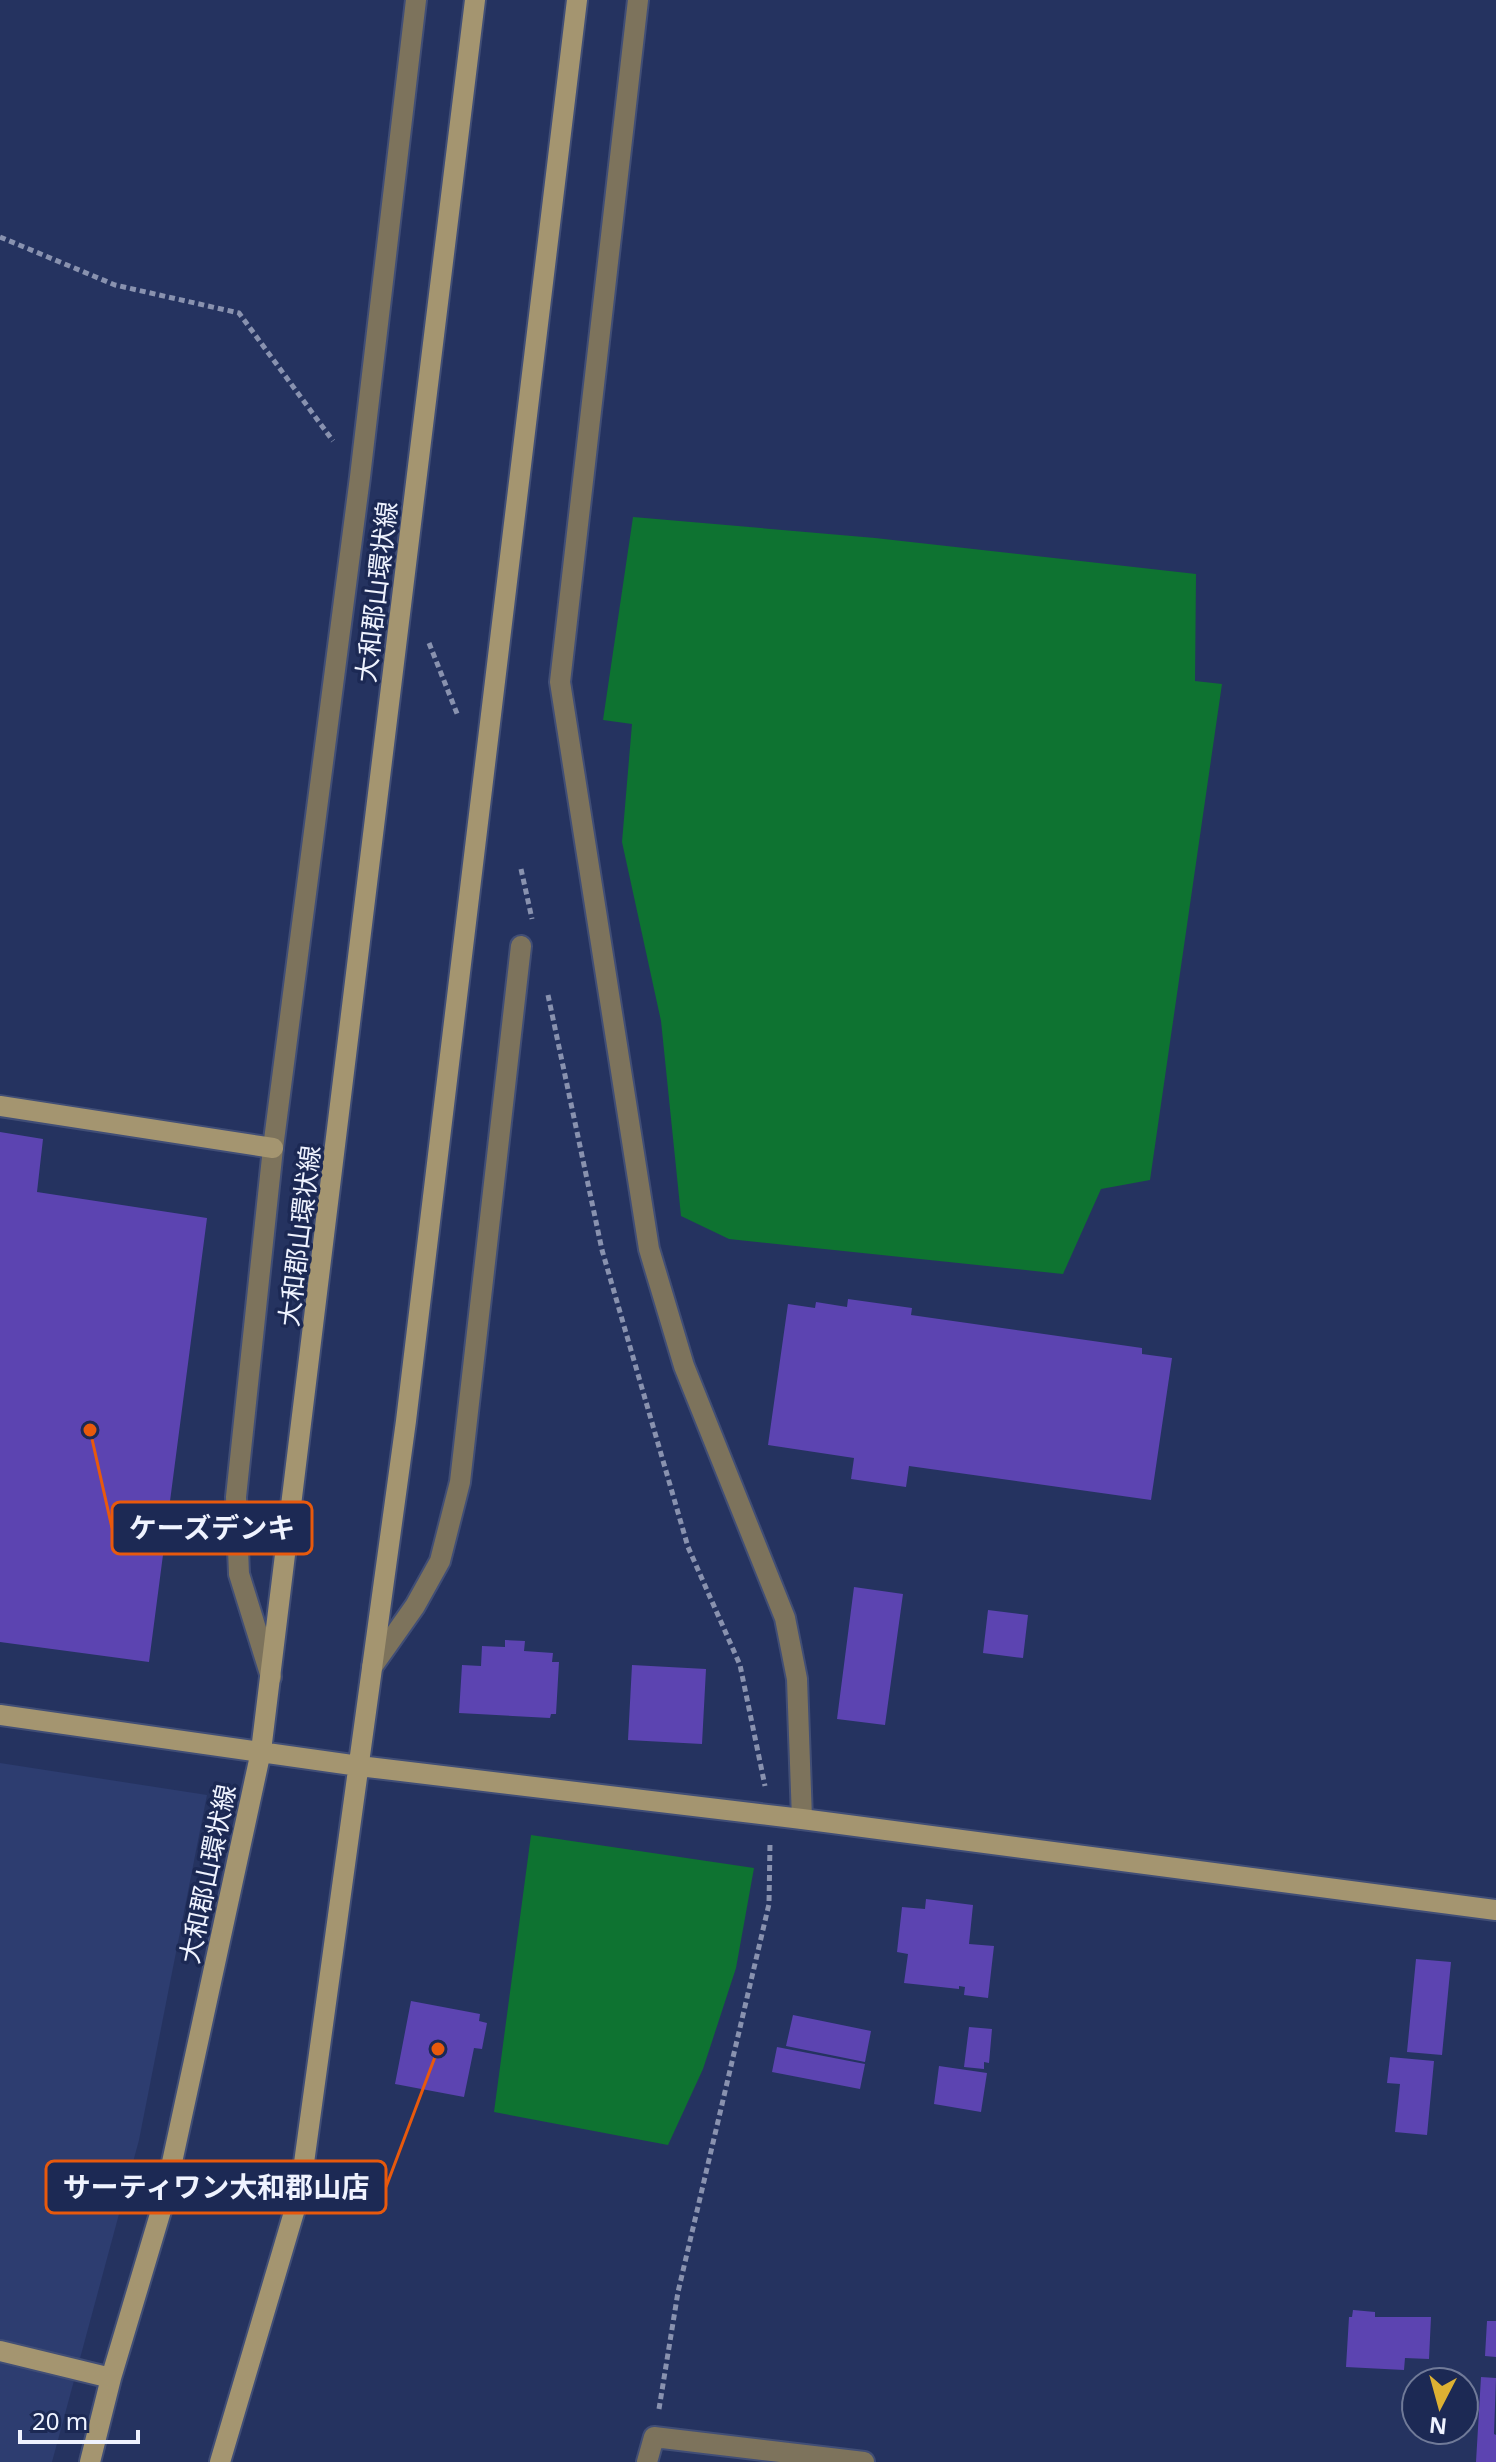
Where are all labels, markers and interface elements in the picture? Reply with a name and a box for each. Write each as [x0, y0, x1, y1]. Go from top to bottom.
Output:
street label: 大和郡山環状線 [347, 499, 405, 684]
street label: 大和郡山環状線 [270, 1143, 328, 1328]
callout: ケーズデンキ [112, 1502, 312, 1554]
text: ケーズデンキ [129, 1508, 295, 1546]
street label: 大和郡山環状線 [170, 1781, 244, 1967]
callout: サーティワン大和郡山店 [46, 2161, 386, 2213]
text: サーティワン大和郡山店 [63, 2167, 369, 2205]
north arrow [1400, 2366, 1480, 2446]
scale bar [20, 2394, 138, 2444]
text: 20 m [32, 2404, 88, 2437]
text: N [1427, 2411, 1448, 2443]

